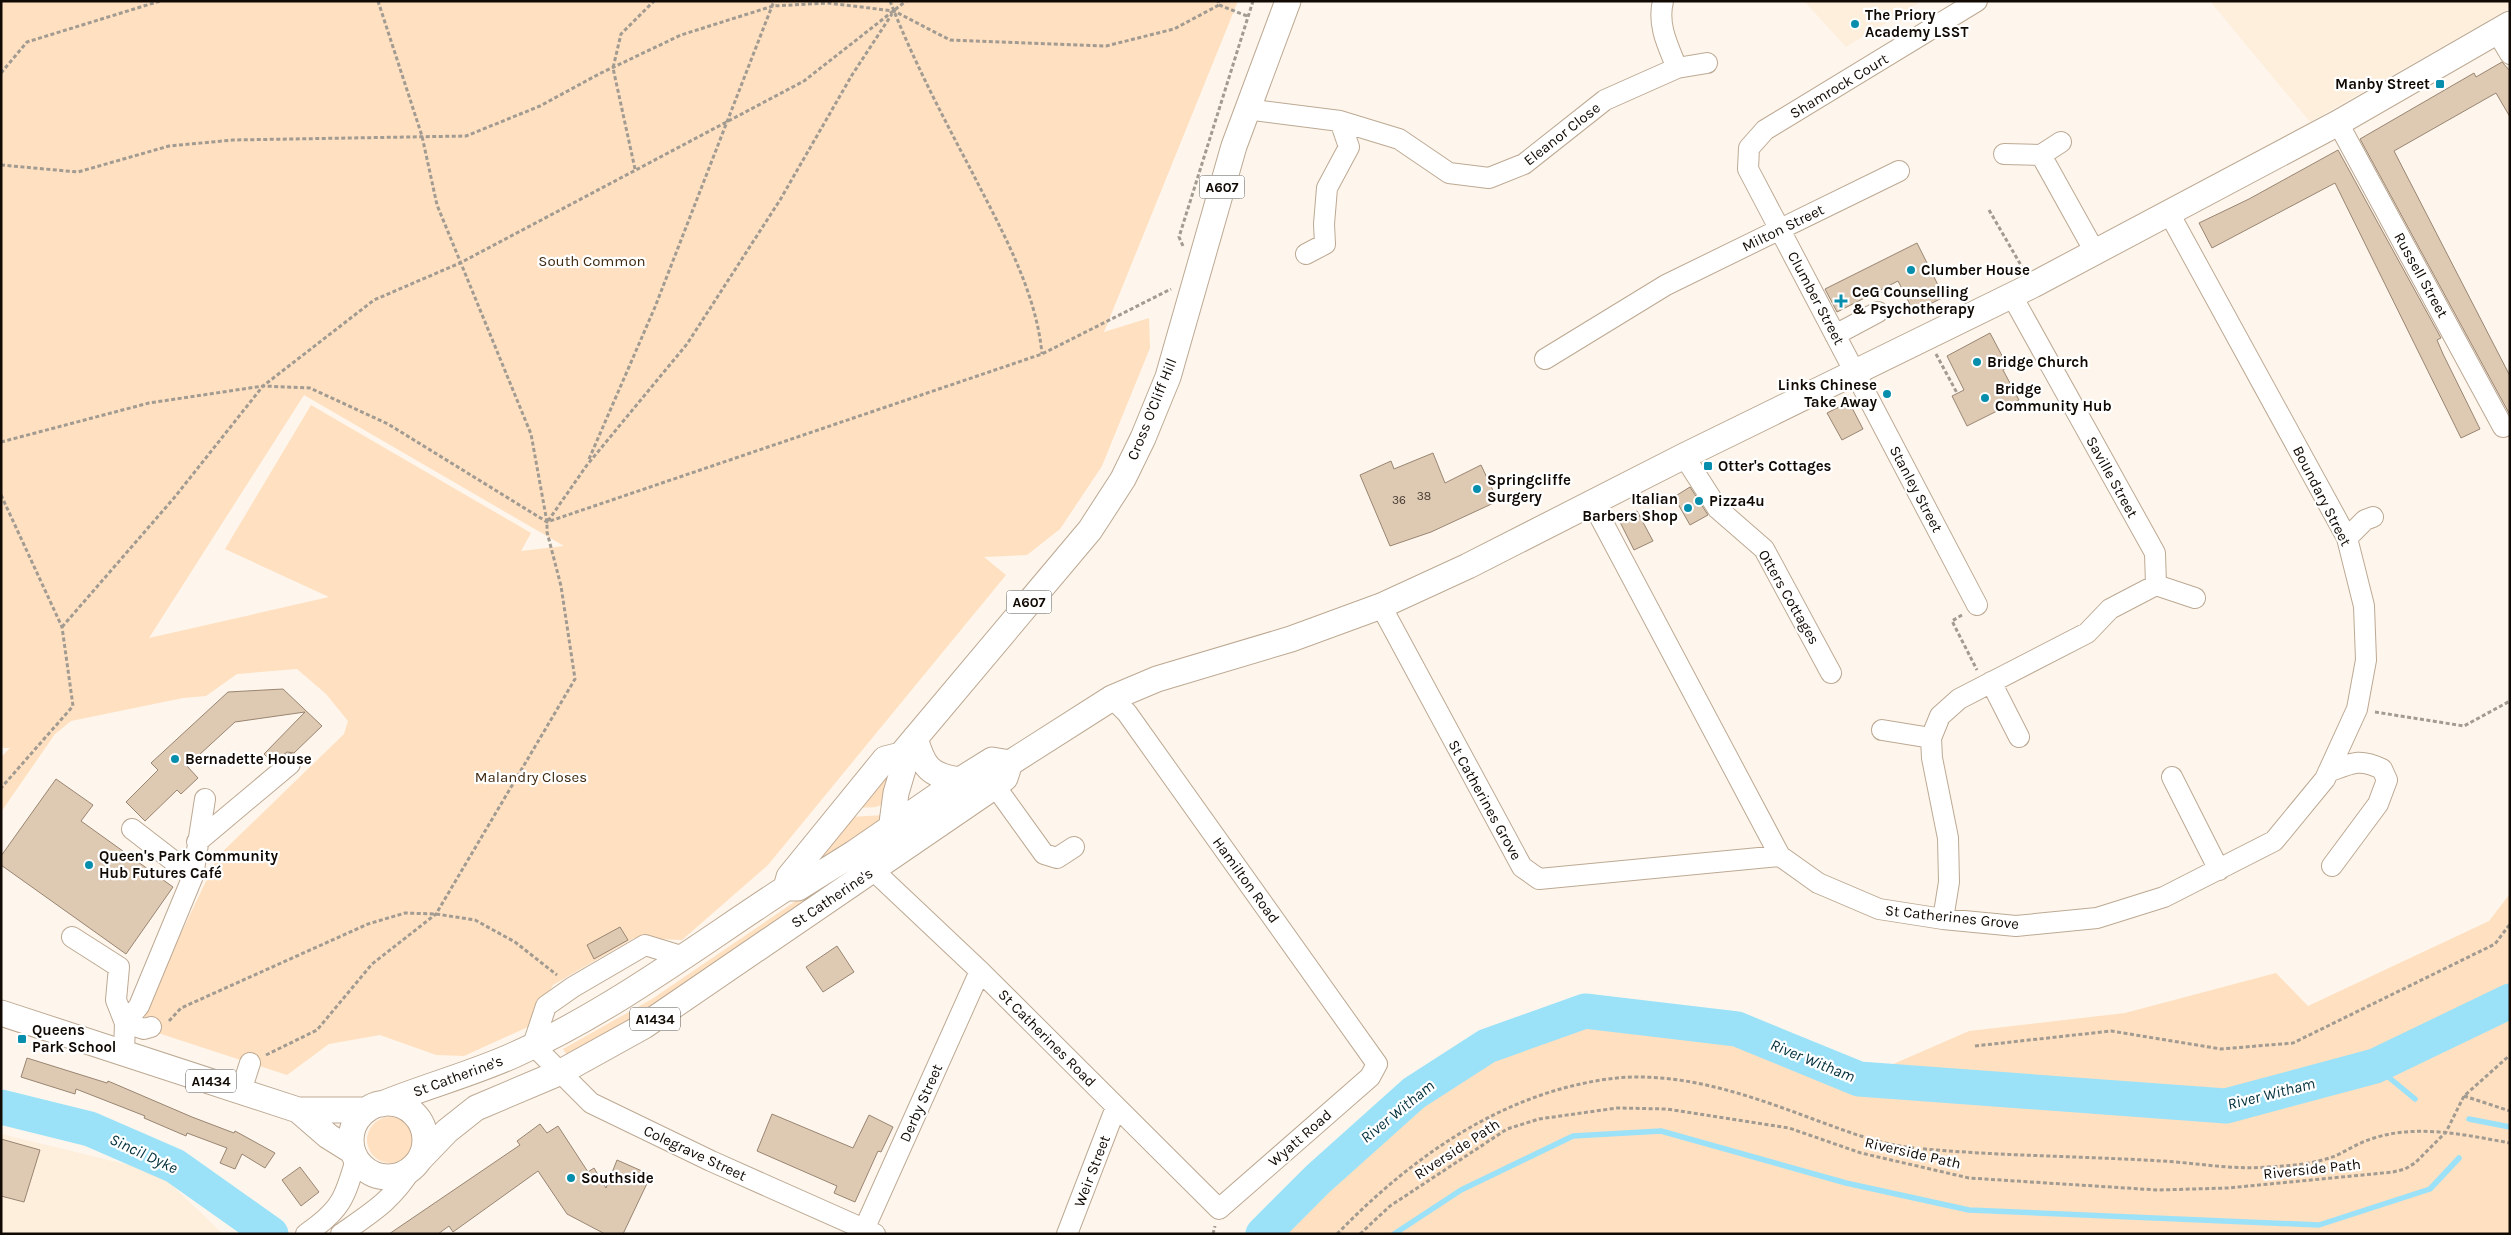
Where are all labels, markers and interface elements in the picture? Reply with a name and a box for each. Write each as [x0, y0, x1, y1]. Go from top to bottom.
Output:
place label: The Priory Academy LSST [1865, 6, 1968, 41]
marker: The Priory Academy LSST [1849, 18, 1861, 30]
street label: Shamrock Court [1787, 49, 1892, 122]
place label: Manby Street [2335, 75, 2430, 93]
marker: Manby Street [2434, 78, 2446, 90]
street label: Eleanor Close [1520, 99, 1604, 169]
road number: A607 [1200, 176, 1244, 198]
street label: Milton Street [1739, 200, 1827, 256]
street label: Russell Street [2390, 229, 2452, 321]
street label: Clumber Street [1784, 248, 1848, 348]
park label: South Common [538, 252, 646, 270]
place label: Clumber House [1921, 261, 2030, 279]
marker: Clumber House [1905, 264, 1917, 276]
place label: CeG Counselling & Psychotherapy [1852, 283, 1975, 318]
marker: CeG Counselling & Psychotherapy [1834, 294, 1848, 308]
place label: Bridge Church [1987, 353, 2089, 371]
street label: Cross O'Cliff Hill [1123, 355, 1181, 463]
marker: Bridge Church [1971, 356, 1983, 368]
place label: Links Chinese Take Away [1778, 376, 1877, 411]
place label: Bridge Community Hub [1995, 380, 2112, 415]
marker: Links Chinese Take Away [1881, 388, 1893, 400]
marker: Bridge Community Hub [1979, 392, 1991, 404]
street label: Saville Street [2082, 433, 2142, 521]
street label: Stanley Street [1886, 443, 1947, 536]
street label: Boundary Street [2289, 443, 2355, 549]
place label: Otter's Cottages [1718, 457, 1832, 475]
marker: Otter's Cottages [1702, 460, 1714, 472]
place label: Springcliffe Surgery [1487, 471, 1571, 506]
marker: Springcliffe Surgery [1471, 483, 1483, 495]
house number: 38 [1417, 489, 1431, 503]
place label: Italian Barbers Shop [1582, 490, 1678, 525]
place label: Pizza4u [1709, 492, 1765, 510]
house number: 36 [1392, 493, 1406, 507]
marker: Pizza4u [1693, 495, 1705, 507]
marker: Italian Barbers Shop [1682, 502, 1694, 514]
street label: Otters Cottages [1755, 546, 1823, 648]
road number: A607 [1006, 590, 1052, 614]
street label: St Catherines Grove [1444, 737, 1526, 863]
place label: Bernadette House [185, 750, 312, 768]
marker: Bernadette House [169, 753, 181, 765]
park label: Malandry Closes [475, 768, 587, 786]
street label: Hamilton Road [1209, 833, 1283, 927]
place label: Queen's Park Community Hub Futures Café [99, 847, 278, 882]
marker: Queen's Park Community Hub Futures Café [83, 859, 95, 871]
street label: St Catherine's [788, 864, 876, 932]
street label: St Catherines Grove [1884, 901, 2020, 933]
street label: St Catherines Road [994, 985, 1100, 1091]
road number: A1434 [630, 1008, 680, 1030]
place label: Queens Park School [32, 1021, 116, 1056]
marker: Queens Park School [16, 1033, 28, 1045]
water label: River Witham [1768, 1035, 1858, 1086]
street label: St Catherine's [410, 1051, 506, 1101]
street label: Derby Street [896, 1061, 946, 1145]
road number: A1434 [186, 1070, 236, 1092]
water label: River Witham [2225, 1073, 2317, 1114]
water label: River Witham [1357, 1076, 1438, 1147]
street label: Wyatt Road [1265, 1106, 1335, 1170]
street label: Riverside Path [1411, 1115, 1503, 1183]
street label: Colegrave Street [641, 1121, 750, 1185]
water label: Sincil Dyke [107, 1129, 181, 1178]
street label: Weir Street [1070, 1132, 1114, 1209]
street label: Riverside Path [1863, 1133, 1963, 1173]
street label: Riverside Path [2262, 1155, 2362, 1183]
place label: Southside [581, 1169, 654, 1187]
marker: Southside [565, 1172, 577, 1184]

